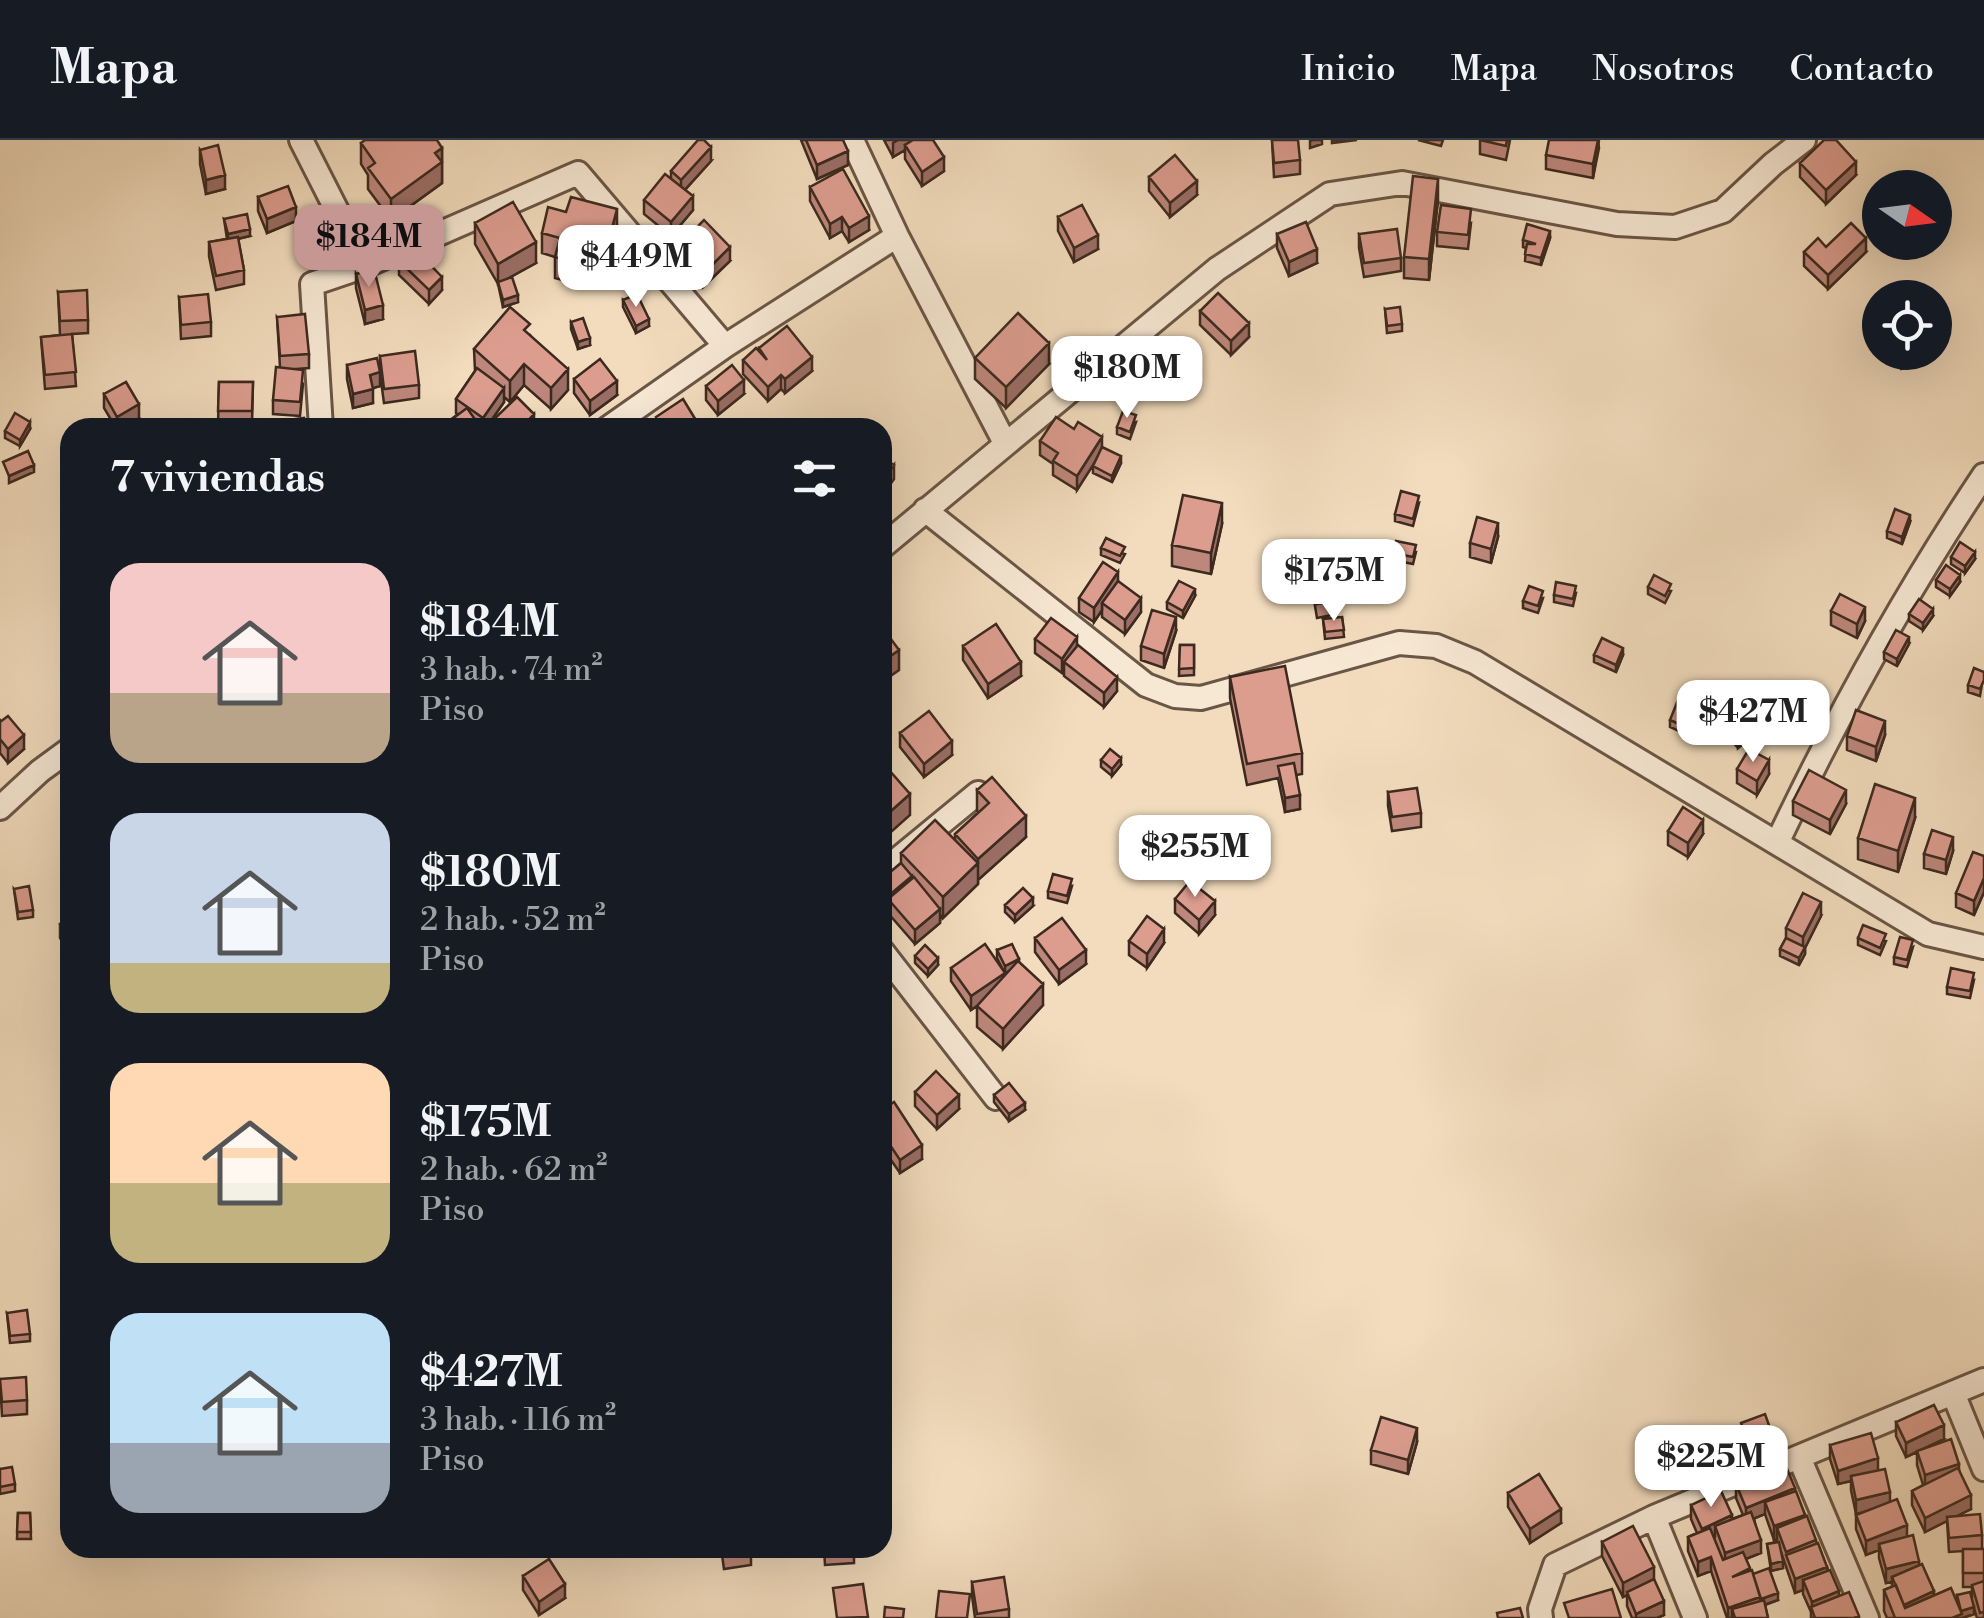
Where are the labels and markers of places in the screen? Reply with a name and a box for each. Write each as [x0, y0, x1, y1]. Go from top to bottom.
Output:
pin: $184M [299, 205, 439, 290]
pin: $449M [566, 225, 706, 310]
pin: $180M [1057, 336, 1197, 421]
pin: $175M [1264, 539, 1404, 624]
pin: $427M [1683, 680, 1823, 765]
pin: $255M [1125, 815, 1265, 900]
pin: $225M [1641, 1425, 1781, 1510]

